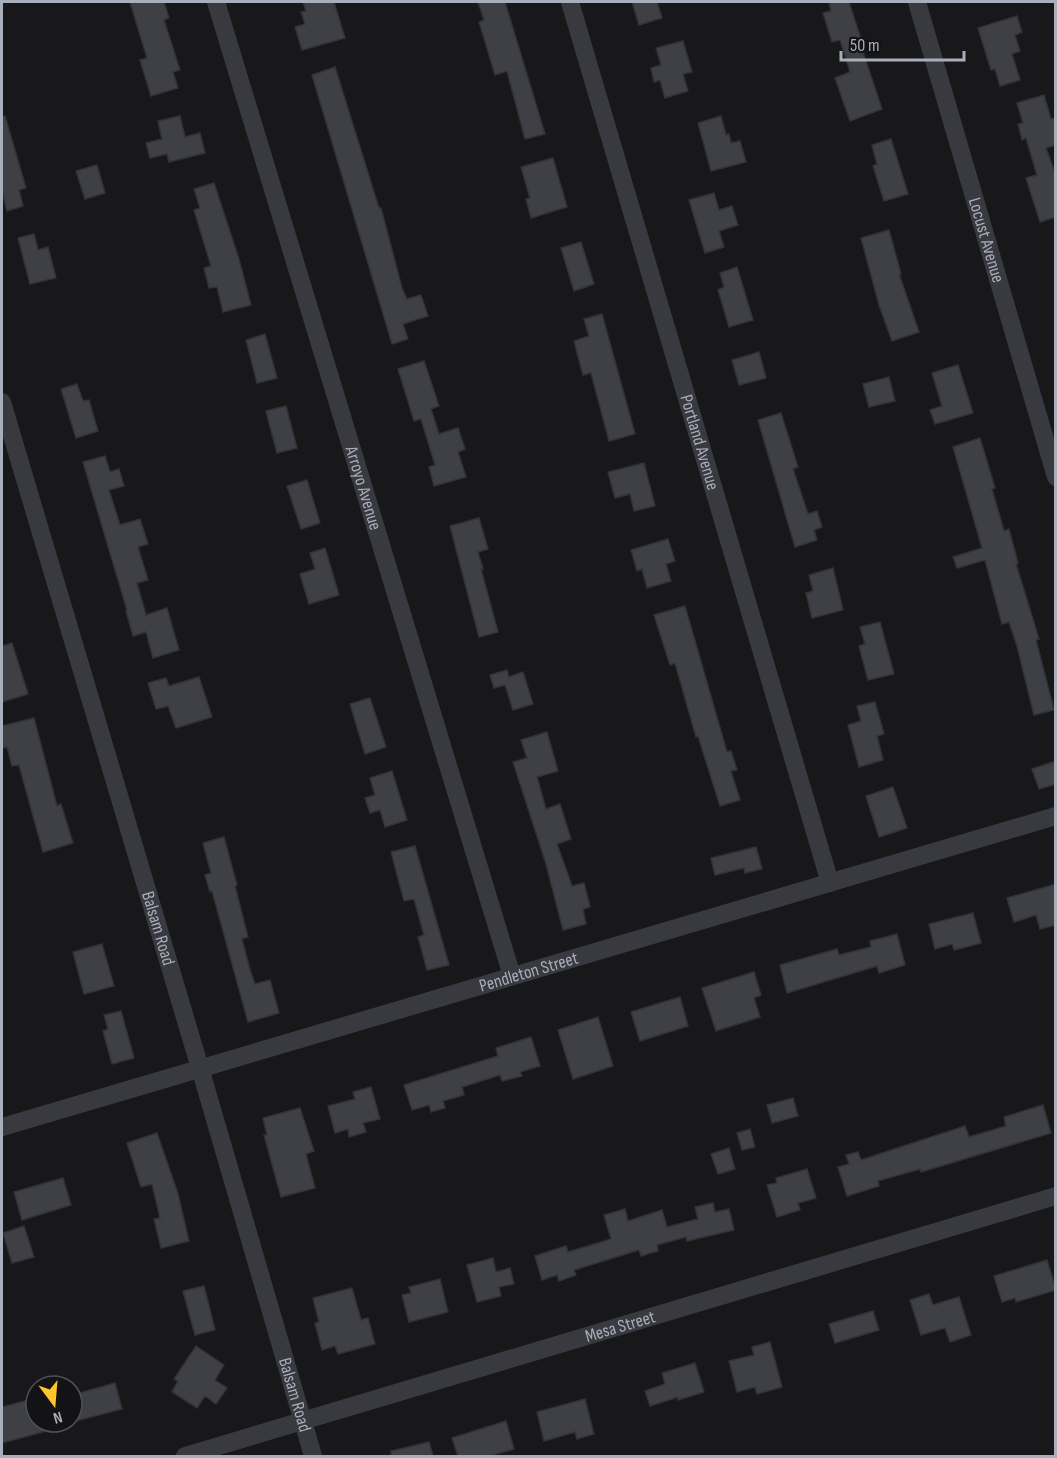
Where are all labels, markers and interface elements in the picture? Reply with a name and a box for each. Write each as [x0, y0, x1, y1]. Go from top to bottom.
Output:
scale bar [841, 24, 964, 62]
text: 50 m [850, 35, 880, 56]
street label: Locust Avenue [964, 195, 1009, 285]
street label: Portland Avenue [676, 392, 724, 492]
street label: Arroyo Avenue [341, 443, 386, 533]
street label: Balsam Road [138, 889, 179, 968]
street label: Pendleton Street [477, 947, 581, 996]
street label: Mesa Street [582, 1306, 658, 1347]
street label: Balsam Road [274, 1355, 316, 1434]
north arrow [24, 1374, 84, 1434]
text: N [51, 1407, 64, 1427]

